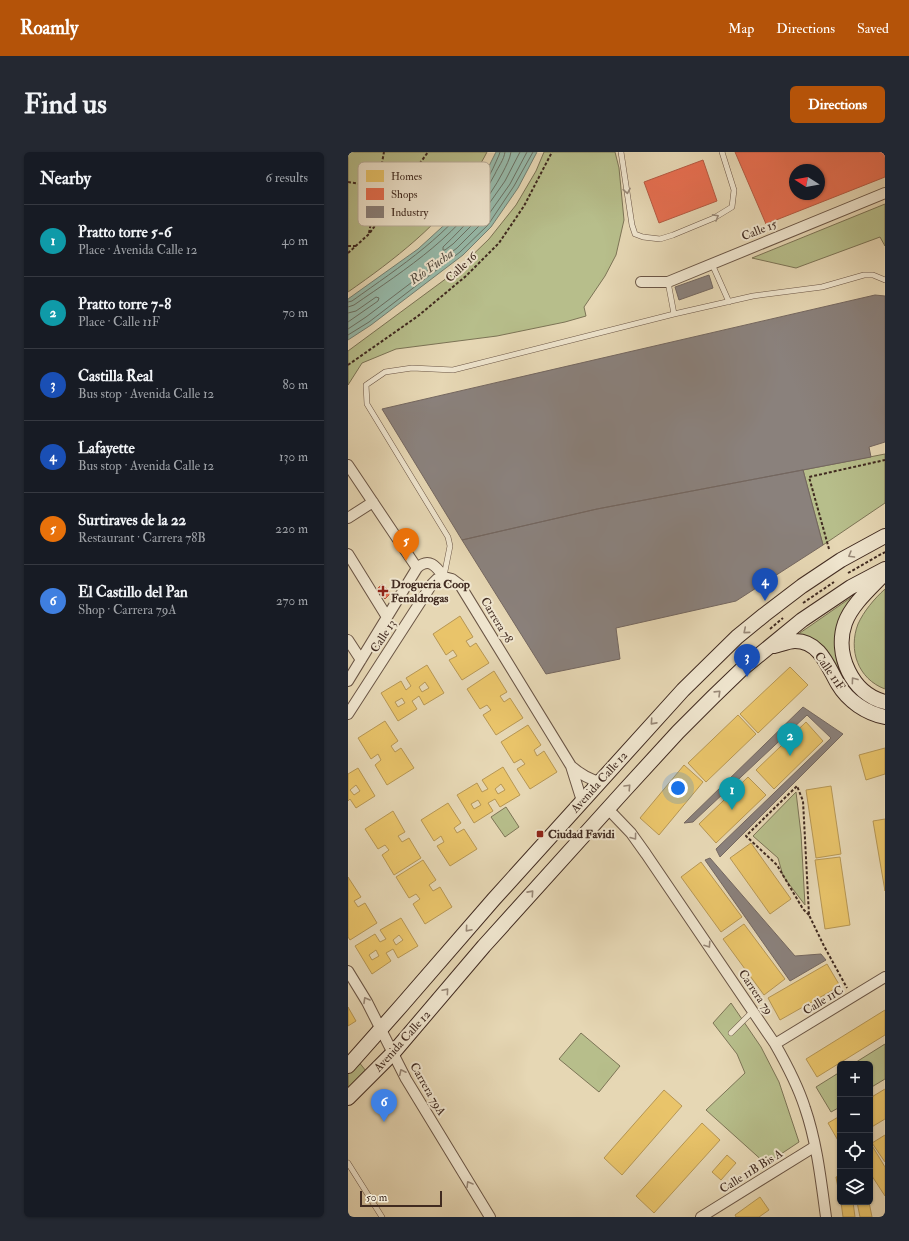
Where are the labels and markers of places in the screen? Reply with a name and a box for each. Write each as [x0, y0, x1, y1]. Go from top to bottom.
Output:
pin: 5 [393, 528, 419, 561]
pin: 4 [752, 568, 778, 601]
place label: Drogueria Coop Fenaldrogas [391, 577, 470, 606]
marker: Drogueria Coop Fenaldrogas [378, 586, 388, 596]
pin: 3 [734, 644, 760, 677]
pin: 2 [777, 723, 803, 756]
pin: 1 [719, 777, 745, 810]
place label: Ciudad Favidi [548, 827, 615, 842]
marker: Ciudad Favidi [535, 829, 545, 839]
pin: 6 [371, 1089, 397, 1122]

